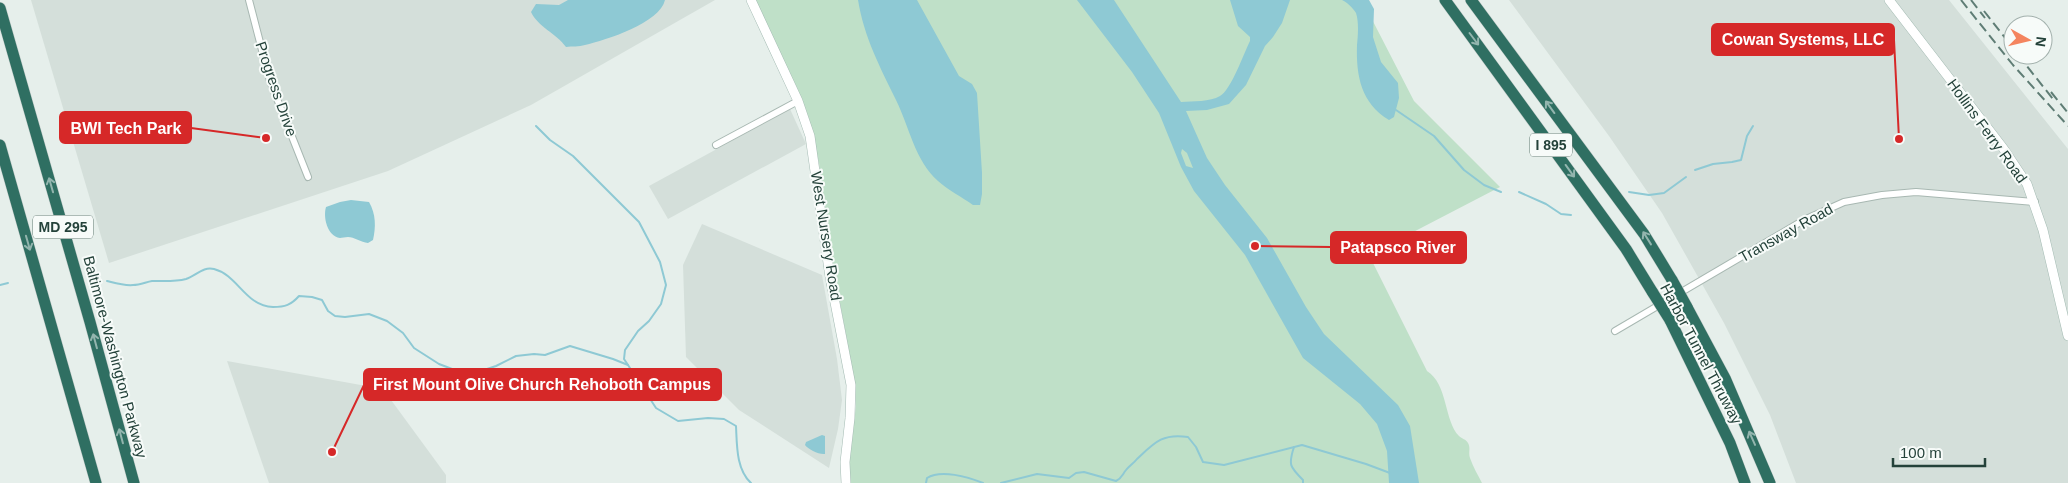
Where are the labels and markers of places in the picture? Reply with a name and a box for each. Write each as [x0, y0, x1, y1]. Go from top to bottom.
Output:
callout: Cowan Systems, LLC [1712, 24, 1894, 55]
callout: BWI Tech Park [60, 112, 191, 143]
callout: Patapsco River [1331, 232, 1466, 263]
callout: First Mount Olive Church Rehoboth Campus [364, 369, 721, 400]

